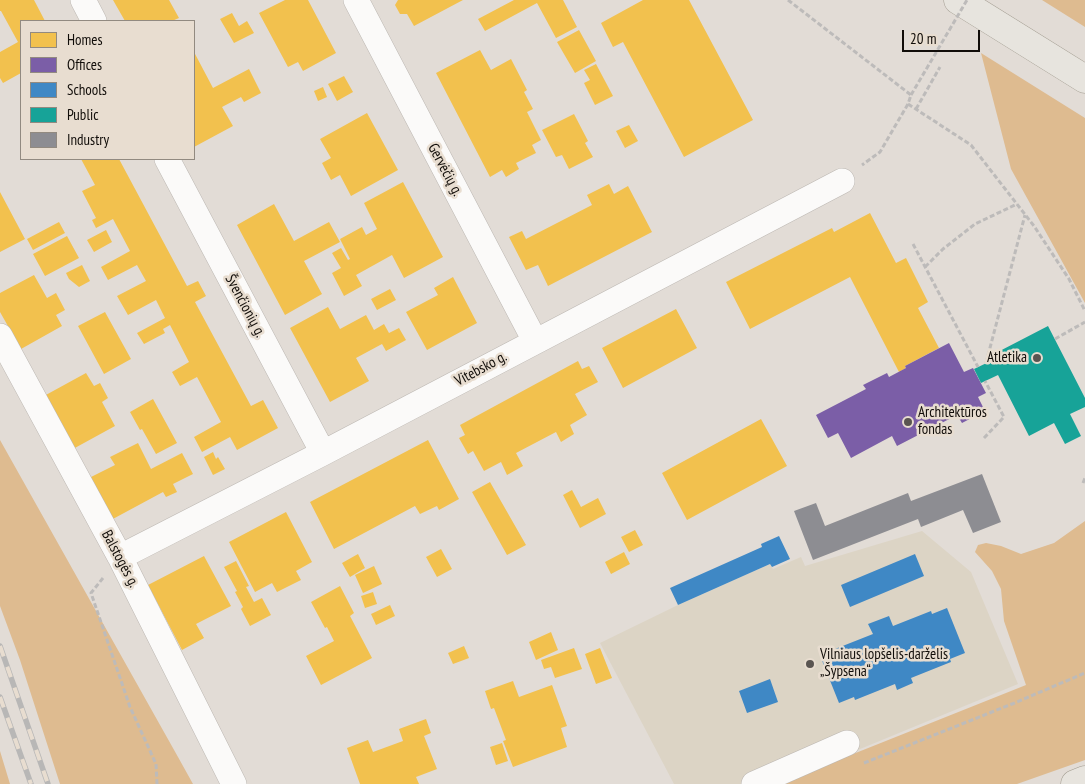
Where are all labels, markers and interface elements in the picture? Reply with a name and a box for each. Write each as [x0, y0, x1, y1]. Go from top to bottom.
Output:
legend [20, 20, 195, 160]
scale bar [905, 20, 982, 52]
text: 20 m [910, 29, 936, 48]
text: Homes [67, 30, 103, 49]
text: Offices [67, 55, 102, 74]
text: Schools [67, 80, 107, 99]
text: Public [67, 105, 98, 124]
text: Industry [67, 130, 109, 149]
street label: Gervėčių g. [424, 141, 466, 199]
street label: Švenčionių g. [221, 271, 269, 341]
street label: Vitebsko g. [452, 348, 510, 390]
place label: Atletika [987, 349, 1027, 367]
marker: Atletika [1031, 352, 1043, 364]
place label: Architektūros fondas [918, 404, 987, 439]
marker: Architektūros fondas [902, 416, 914, 428]
street label: Balstogės g. [97, 527, 143, 591]
place label: Vilniaus lopšelis-darželis „Šypsena“ [820, 646, 948, 681]
marker: Vilniaus lopšelis-darželis „Šypsena“ [804, 658, 816, 670]

